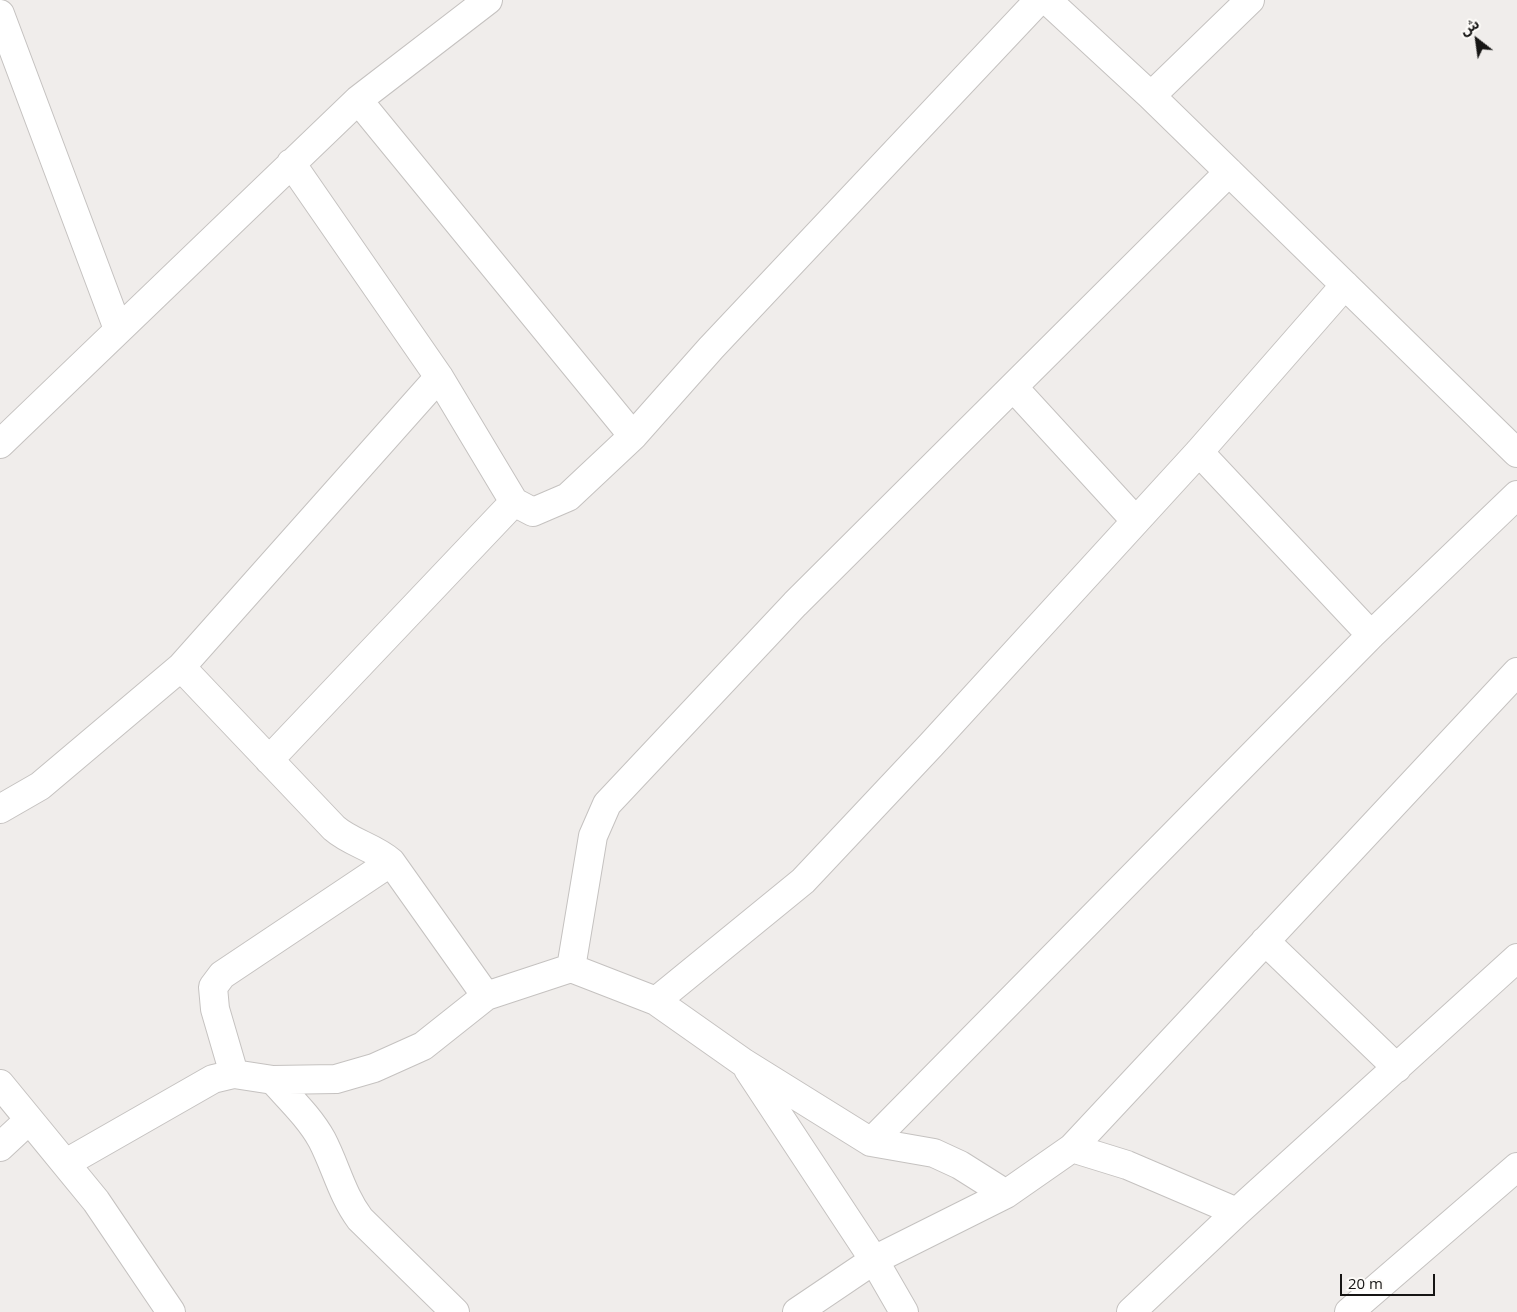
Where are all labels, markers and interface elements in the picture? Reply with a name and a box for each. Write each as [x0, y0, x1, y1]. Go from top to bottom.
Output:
text: ش [1456, 14, 1482, 40]
north arrow [1452, 15, 1502, 65]
scale bar [1342, 1264, 1437, 1296]
text: 20 m [1348, 1273, 1383, 1293]

